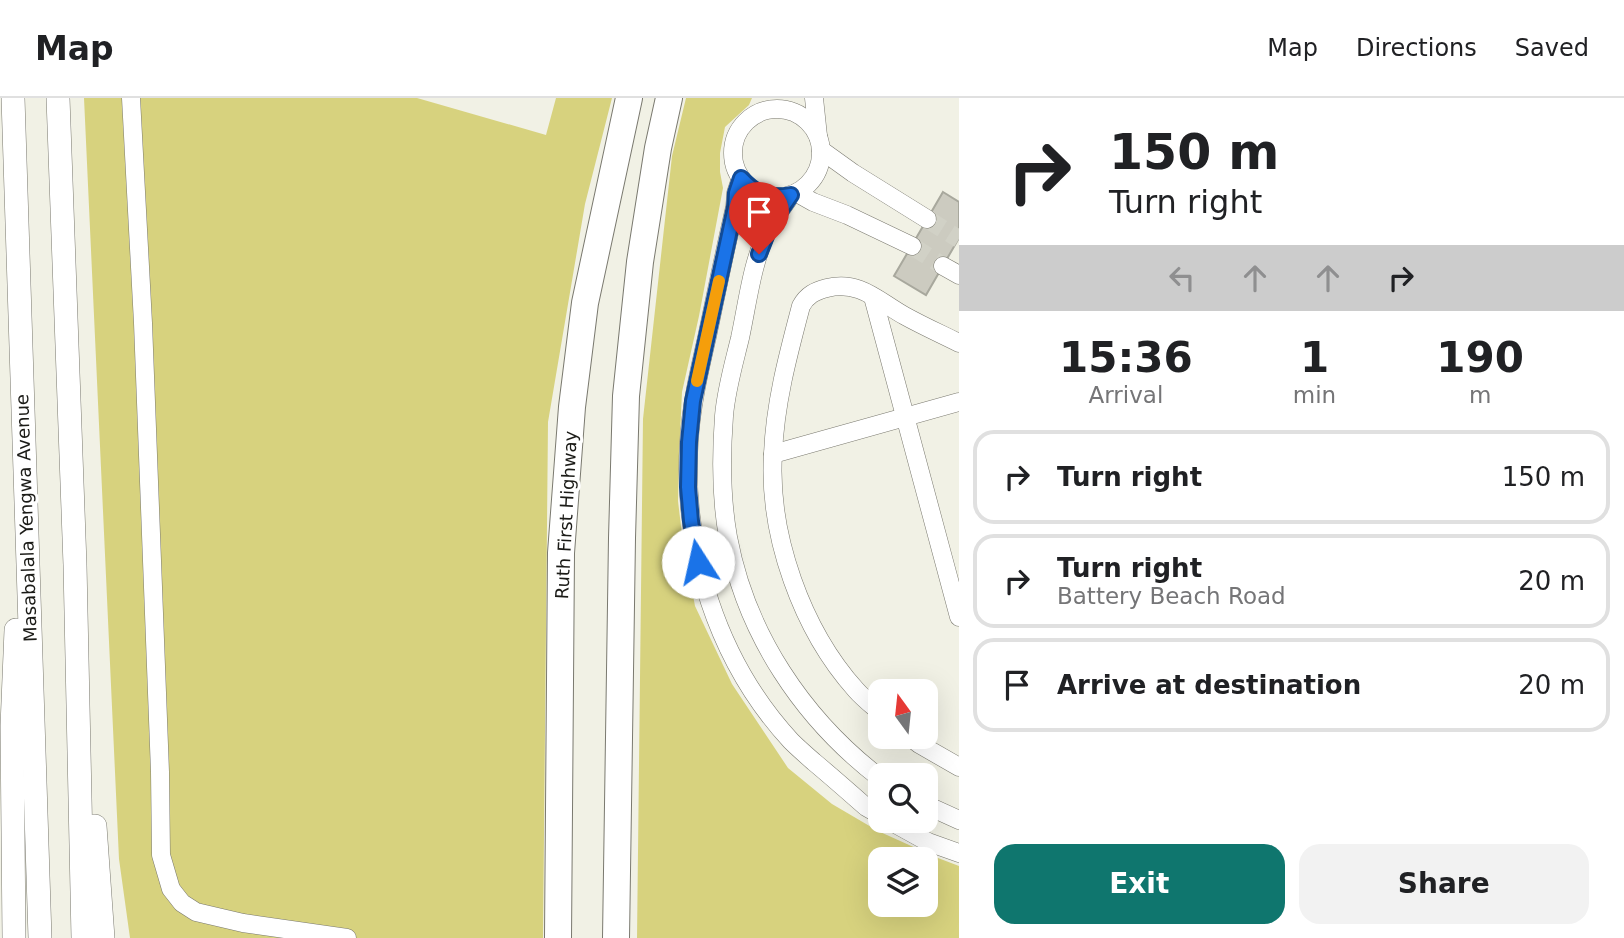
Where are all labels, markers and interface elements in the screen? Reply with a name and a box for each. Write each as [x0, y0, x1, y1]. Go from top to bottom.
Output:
text: Map [35, 29, 114, 68]
text: Map [1267, 34, 1318, 62]
text: Directions [1356, 34, 1477, 62]
text: Saved [1515, 34, 1589, 62]
text: 150 m [1109, 124, 1279, 181]
icon: right [994, 126, 1085, 217]
pin [729, 182, 789, 254]
text: Turn right [1109, 183, 1262, 221]
icon: arrive [740, 193, 778, 231]
icon: left [1163, 259, 1201, 297]
icon: ahead [1236, 259, 1274, 297]
icon: ahead [1309, 259, 1347, 297]
icon: right [1382, 259, 1420, 297]
text: 15:36 [1059, 333, 1193, 382]
text: 1 [1300, 333, 1329, 382]
text: 190 [1436, 333, 1524, 382]
text: Arrival [1089, 382, 1163, 408]
text: min [1293, 382, 1336, 408]
text: m [1469, 382, 1491, 408]
street label: Masabalala Yengwa Avenue [11, 394, 41, 642]
street label: Ruth First Highway [551, 430, 581, 600]
icon: right [998, 458, 1036, 496]
text: Turn right [1057, 462, 1202, 492]
text: 150 m [1502, 462, 1585, 492]
position arrow [661, 525, 735, 599]
text: Turn right [1057, 553, 1202, 583]
icon: right [998, 562, 1036, 600]
text: 20 m [1518, 566, 1585, 596]
text: Battery Beach Road [1057, 583, 1286, 609]
icon: arrive [998, 666, 1036, 704]
text: Arrive at destination [1057, 670, 1361, 700]
text: 20 m [1518, 670, 1585, 700]
north arrow [868, 679, 938, 749]
map controls [868, 679, 938, 917]
button: search [868, 763, 938, 833]
button: Exit [994, 844, 1285, 924]
button: Share [1299, 844, 1589, 924]
button: layers [868, 847, 938, 917]

